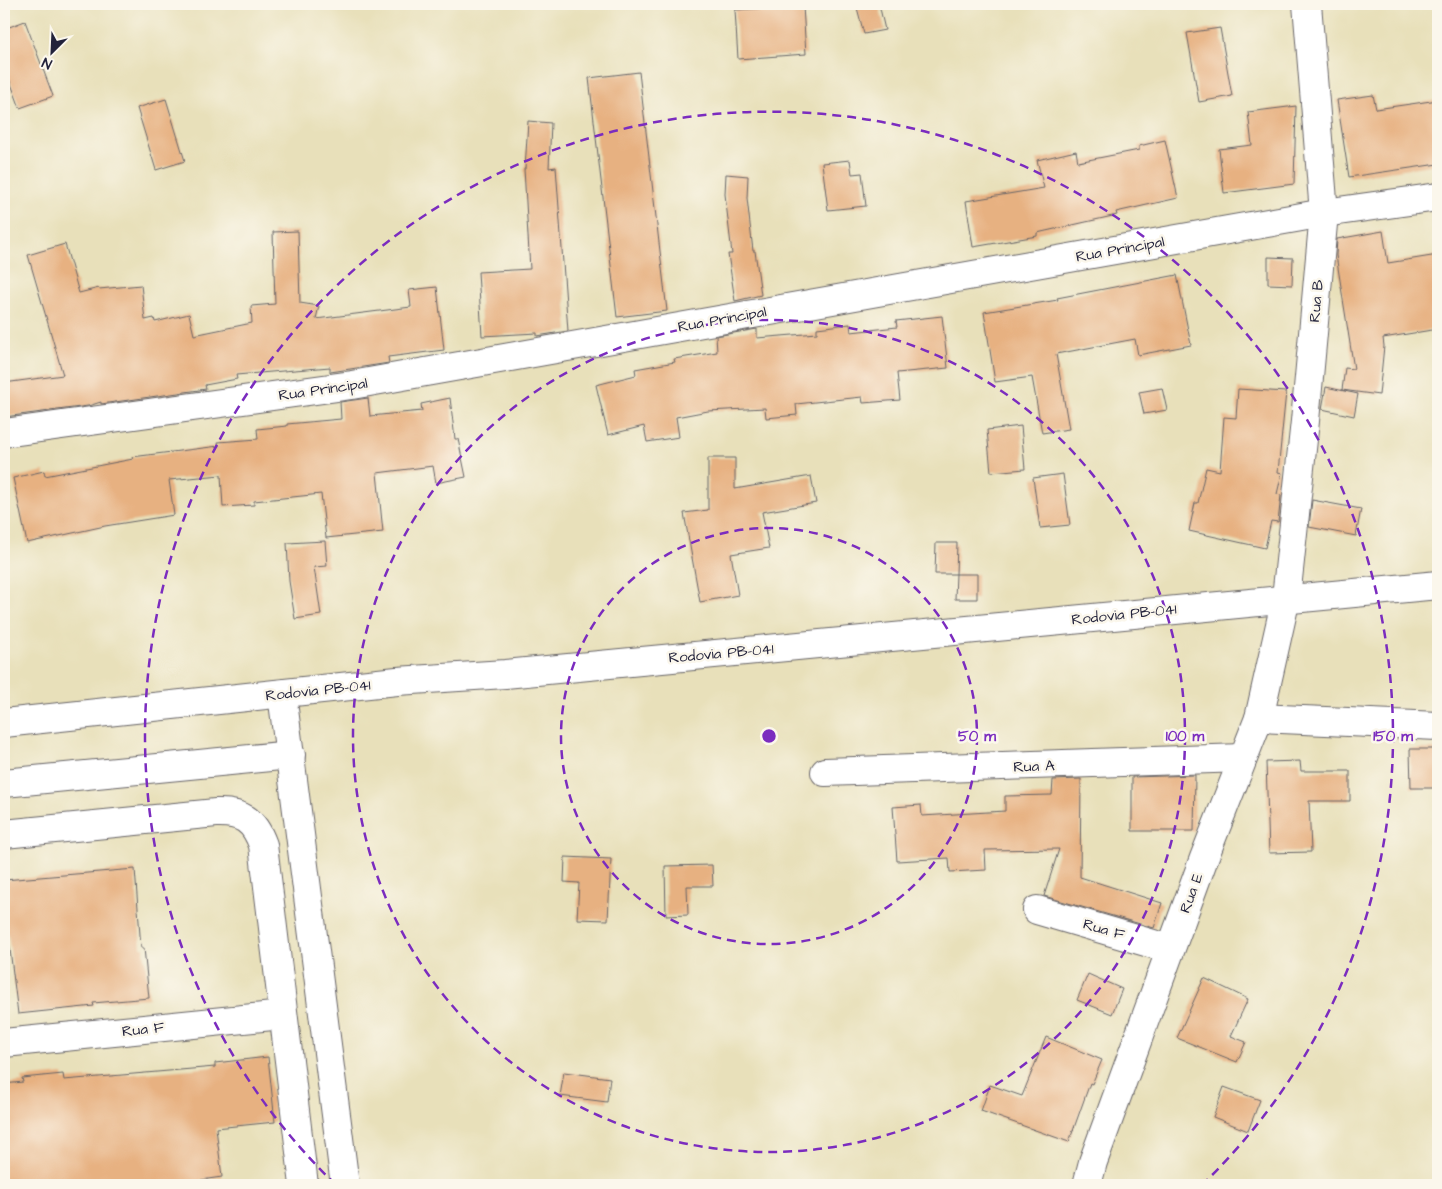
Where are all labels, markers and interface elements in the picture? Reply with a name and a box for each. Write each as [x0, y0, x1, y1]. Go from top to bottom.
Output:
north arrow [28, 28, 78, 78]
text: N [39, 52, 55, 74]
street label: Rua Principal [1074, 231, 1166, 268]
street label: Rua B [1304, 279, 1329, 323]
street label: Rua Principal [676, 301, 768, 338]
street label: Rua Principal [277, 373, 369, 406]
street label: Rodovia PB-041 [1071, 599, 1178, 630]
street label: Rodovia PB-041 [668, 638, 775, 669]
street label: Rodovia PB-041 [265, 675, 372, 706]
text: 50 m [958, 726, 996, 747]
text: 100 m [1166, 726, 1205, 747]
text: 150 m [1373, 726, 1413, 747]
centre of rings [760, 727, 778, 745]
street label: Rua A [1013, 755, 1056, 778]
street label: Rua E [1175, 870, 1208, 916]
street label: Rua F [1081, 914, 1128, 946]
street label: Rua F [121, 1017, 166, 1042]

